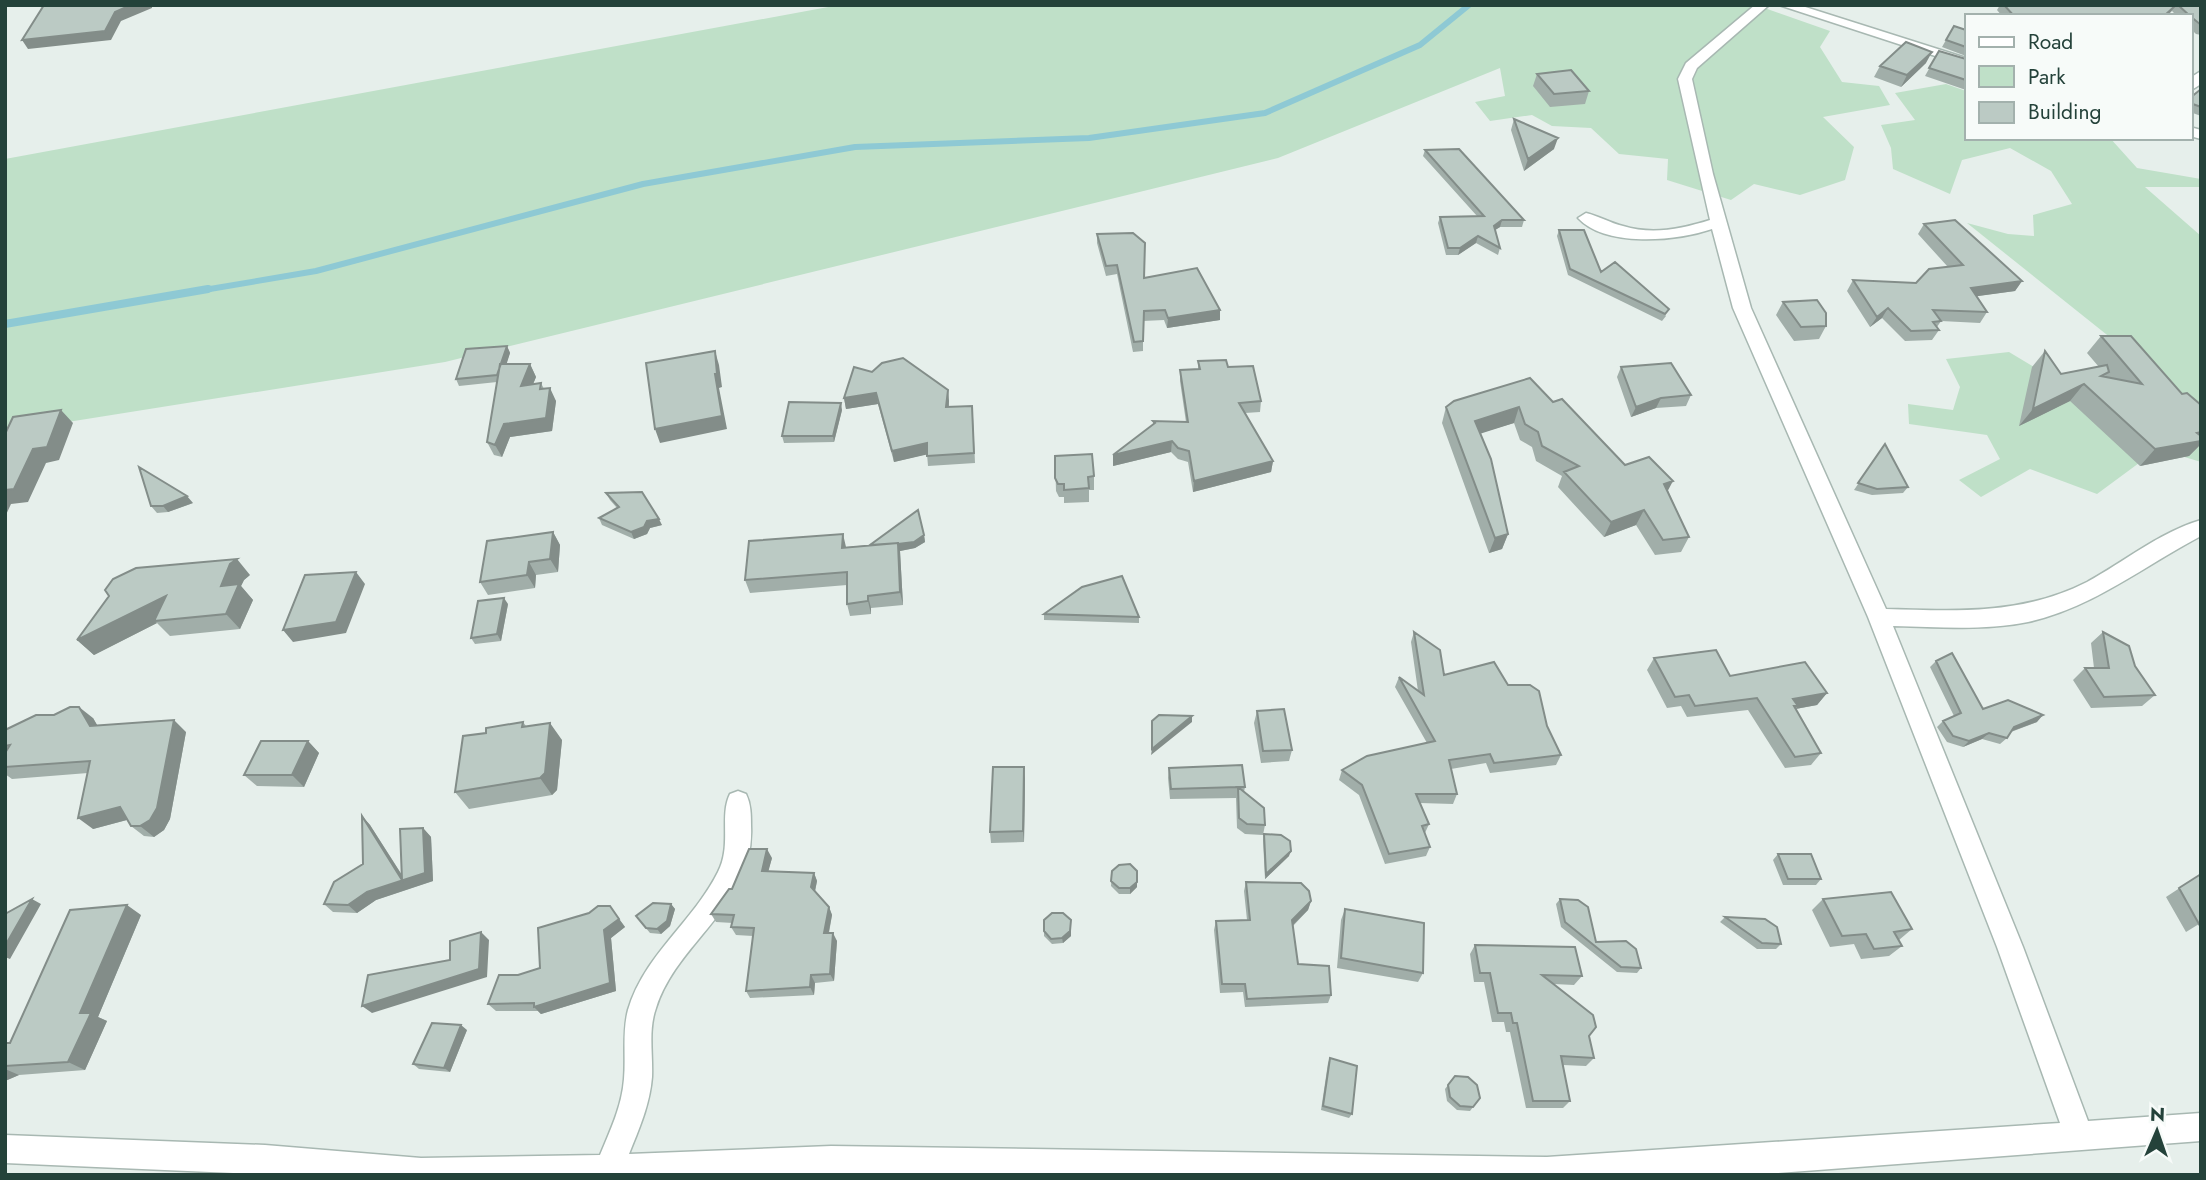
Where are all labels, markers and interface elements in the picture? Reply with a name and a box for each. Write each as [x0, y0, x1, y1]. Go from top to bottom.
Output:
legend [1965, 14, 2192, 140]
text: Road [2028, 27, 2073, 57]
text: Park [2028, 62, 2066, 92]
text: Building [2028, 97, 2101, 127]
north arrow [2122, 1096, 2192, 1166]
text: N [2150, 1101, 2166, 1128]

